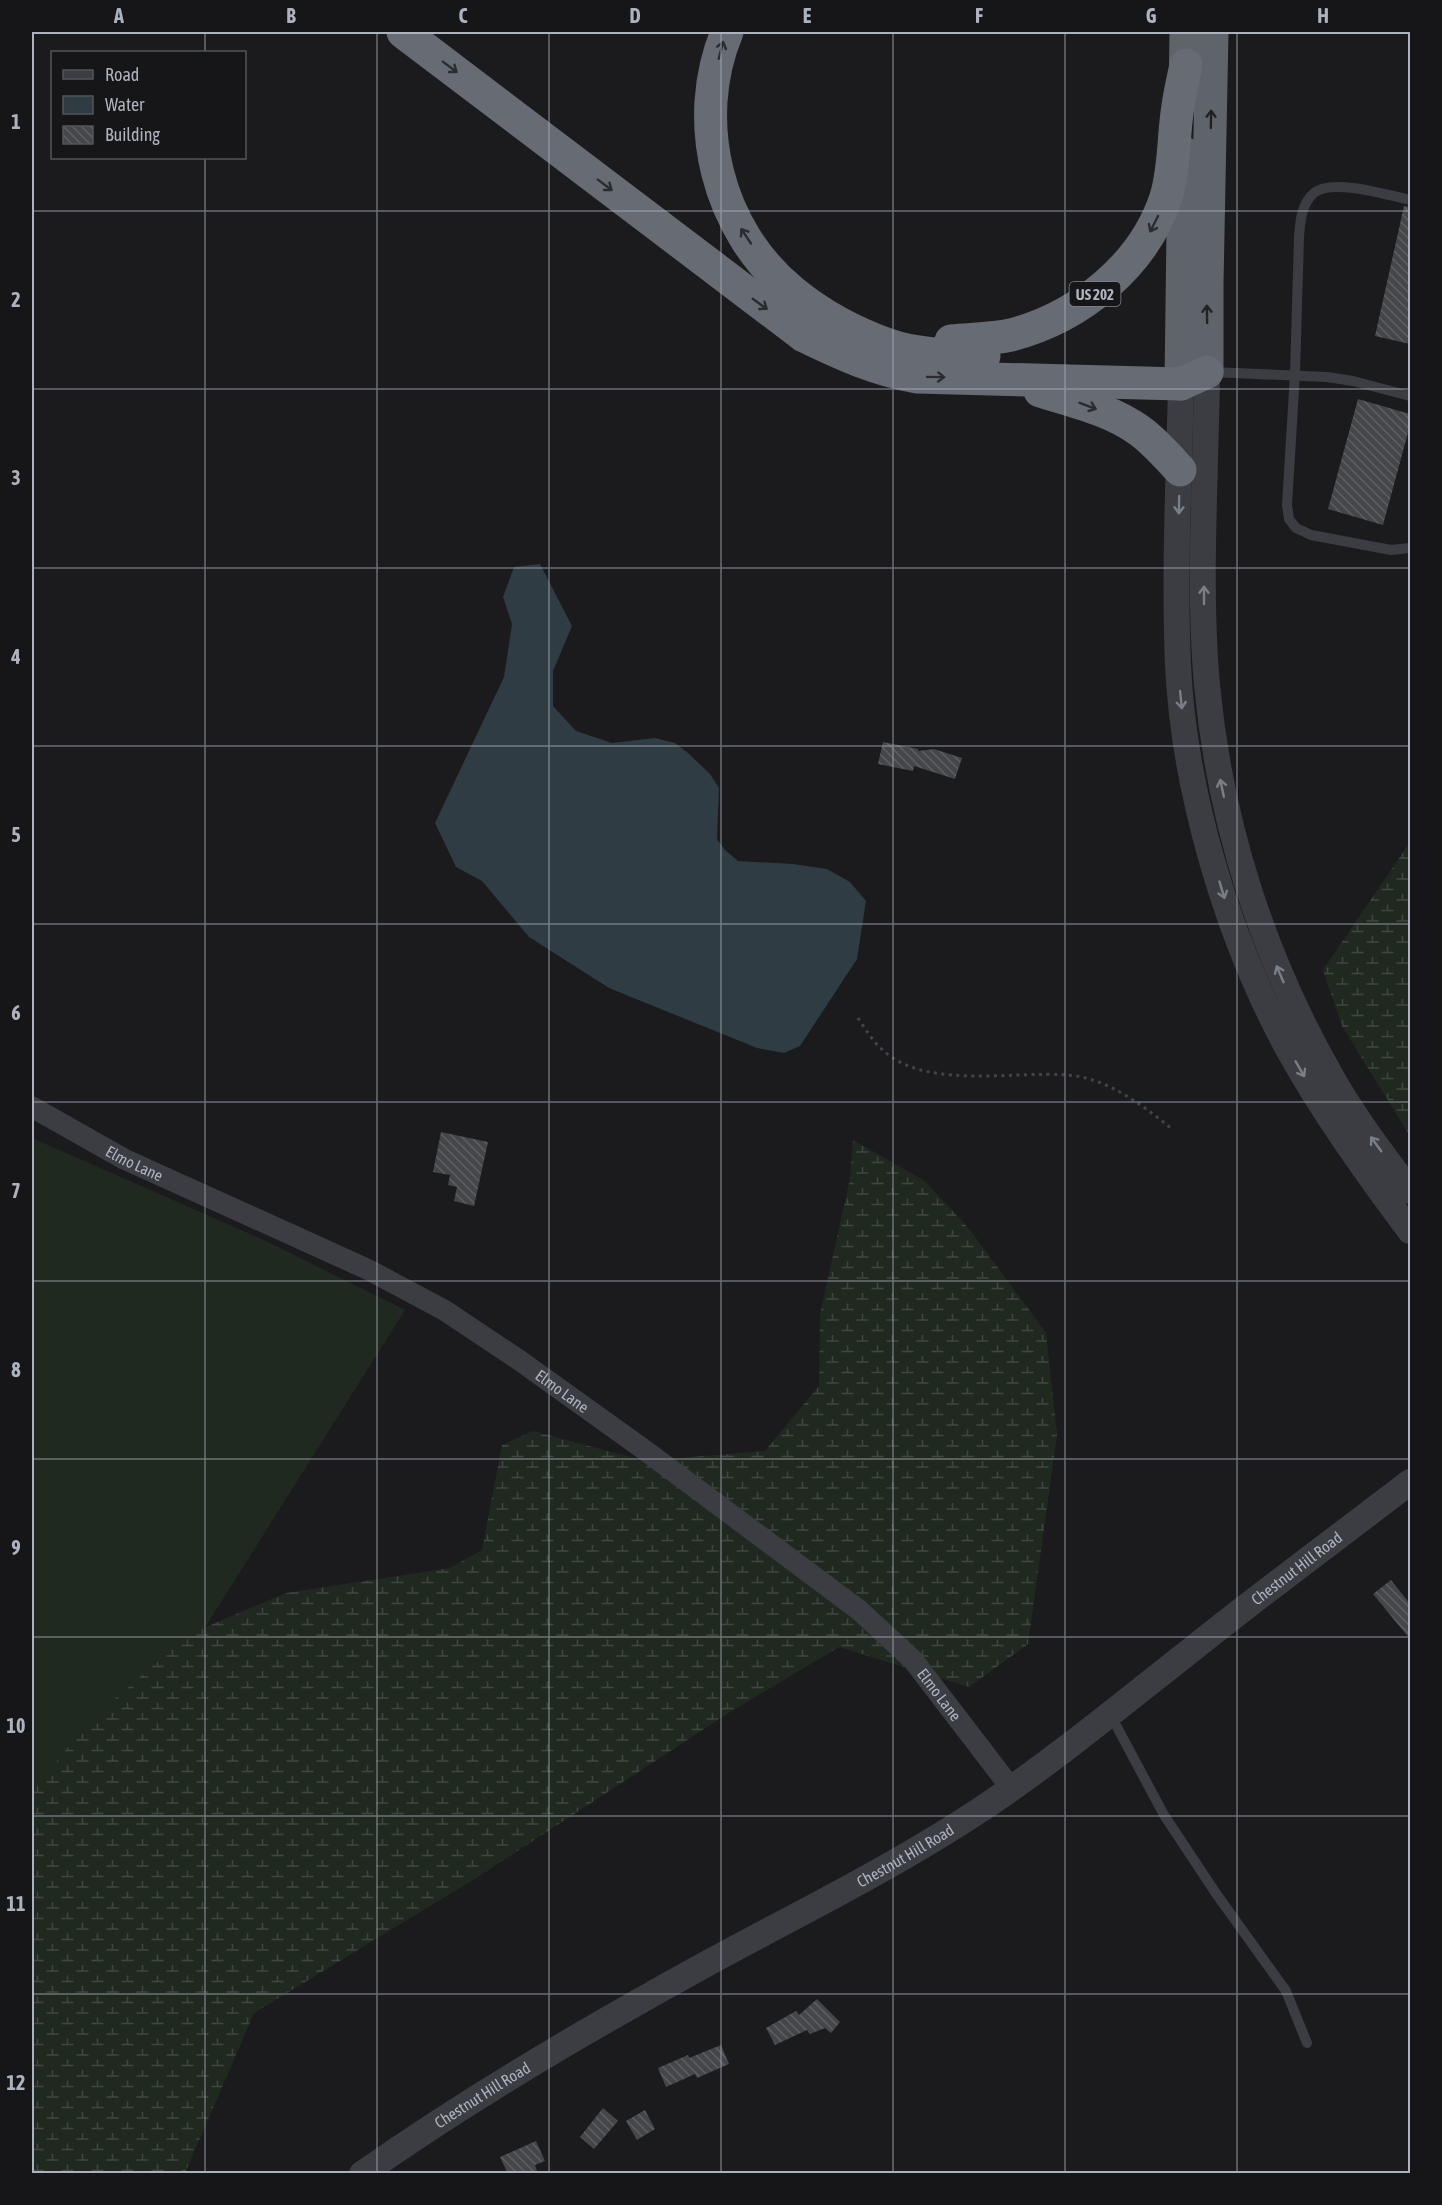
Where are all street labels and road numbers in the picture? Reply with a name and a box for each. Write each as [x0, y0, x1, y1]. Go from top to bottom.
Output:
road number: US 202 [1070, 282, 1120, 306]
street label: Elmo Lane [103, 1142, 166, 1184]
street label: Elmo Lane [532, 1366, 592, 1416]
street label: Chestnut Hill Road [1248, 1528, 1345, 1608]
street label: Elmo Lane [914, 1665, 965, 1724]
street label: Chestnut Hill Road [854, 1820, 957, 1891]
street label: Chestnut Hill Road [431, 2058, 533, 2131]

